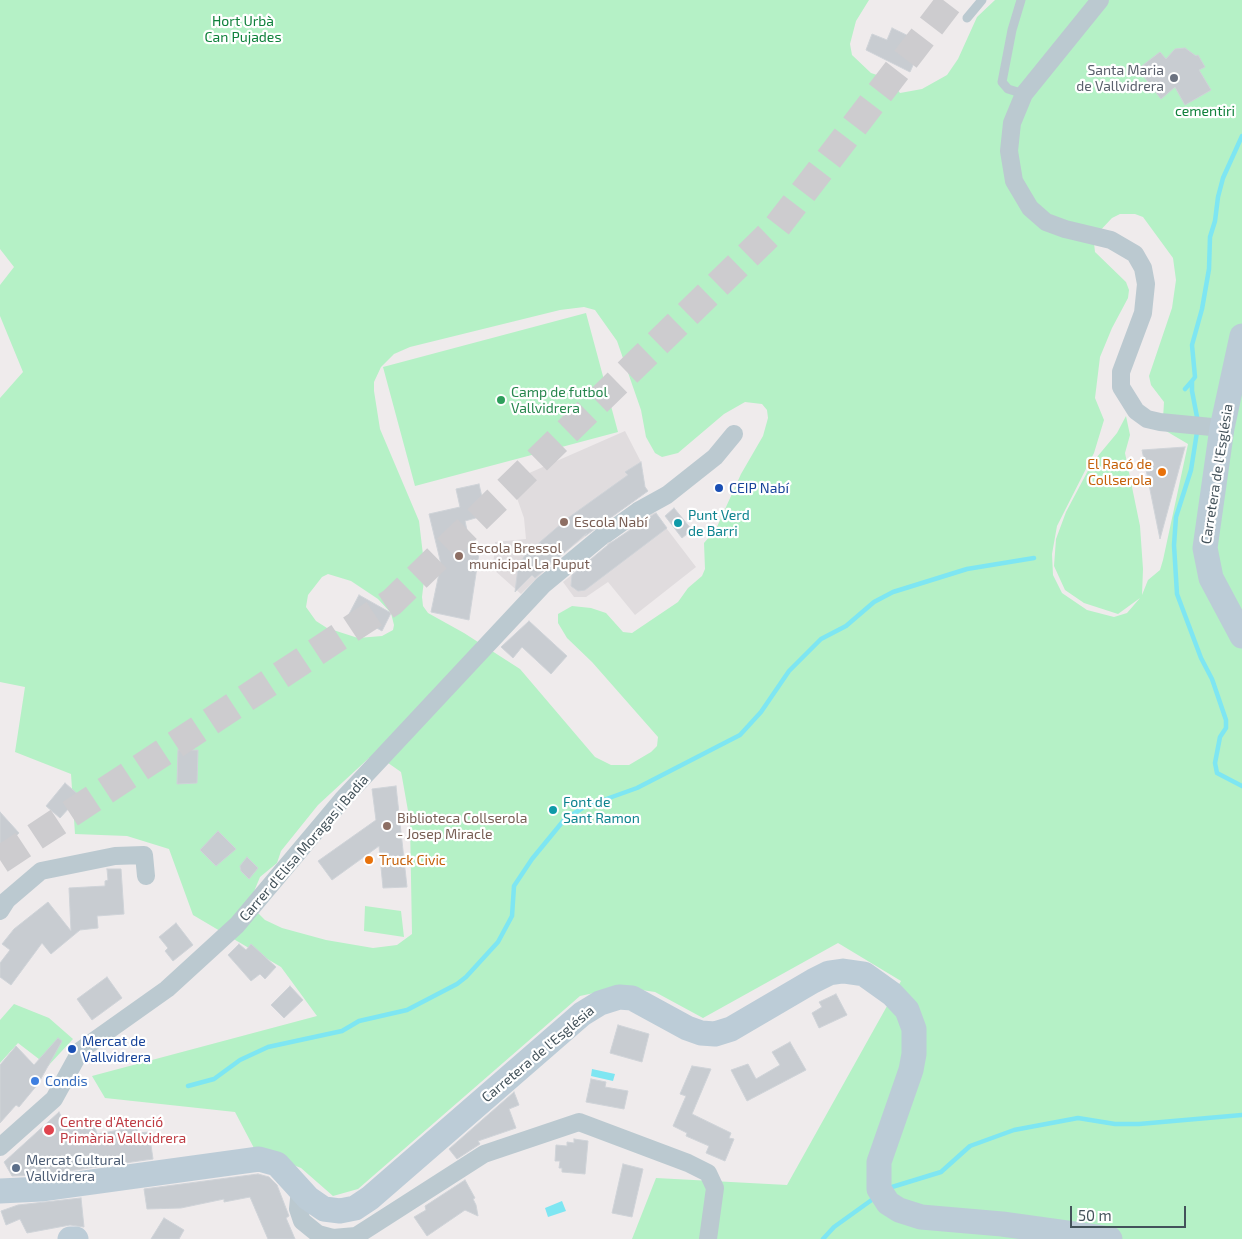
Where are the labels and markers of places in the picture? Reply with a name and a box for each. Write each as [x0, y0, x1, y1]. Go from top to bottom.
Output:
place label: Santa Maria de Vallvidrera [1076, 62, 1164, 94]
marker: Santa Maria de Vallvidrera [1168, 72, 1180, 84]
place label: Camp de futbol Vallvidrera [511, 384, 608, 417]
marker: Camp de futbol Vallvidrera [495, 394, 507, 406]
place label: El Racó de Collserola [1087, 456, 1152, 488]
marker: El Racó de Collserola [1156, 466, 1168, 478]
place label: CEIP Nabí [729, 480, 789, 496]
marker: CEIP Nabí [713, 482, 725, 494]
place label: Punt Verd de Barri [688, 507, 750, 540]
place label: Escola Nabí [574, 514, 648, 530]
marker: Escola Nabí [558, 516, 570, 528]
marker: Punt Verd de Barri [672, 517, 684, 529]
place label: Escola Bressol municipal La Puput [469, 540, 590, 572]
marker: Escola Bressol municipal La Puput [453, 550, 465, 562]
place label: Font de Sant Ramon [563, 794, 640, 826]
marker: Font de Sant Ramon [547, 804, 559, 816]
place label: Biblioteca Collserola - Josep Miracle [397, 810, 527, 842]
marker: Biblioteca Collserola - Josep Miracle [381, 820, 393, 832]
place label: Truck Civic [379, 852, 446, 868]
marker: Truck Civic [363, 854, 375, 866]
place label: Mercat de Vallvidrera [82, 1033, 151, 1066]
marker: Mercat de Vallvidrera [66, 1043, 78, 1055]
place label: Condis [45, 1073, 88, 1089]
marker: Condis [29, 1075, 41, 1087]
place label: Centre d'Atenció Primària Vallvidrera [60, 1114, 186, 1146]
marker: Centre d'Atenció Primària Vallvidrera [42, 1123, 56, 1137]
place label: Mercat Cultural Vallvidrera [26, 1152, 125, 1184]
marker: Mercat Cultural Vallvidrera [10, 1162, 22, 1174]

